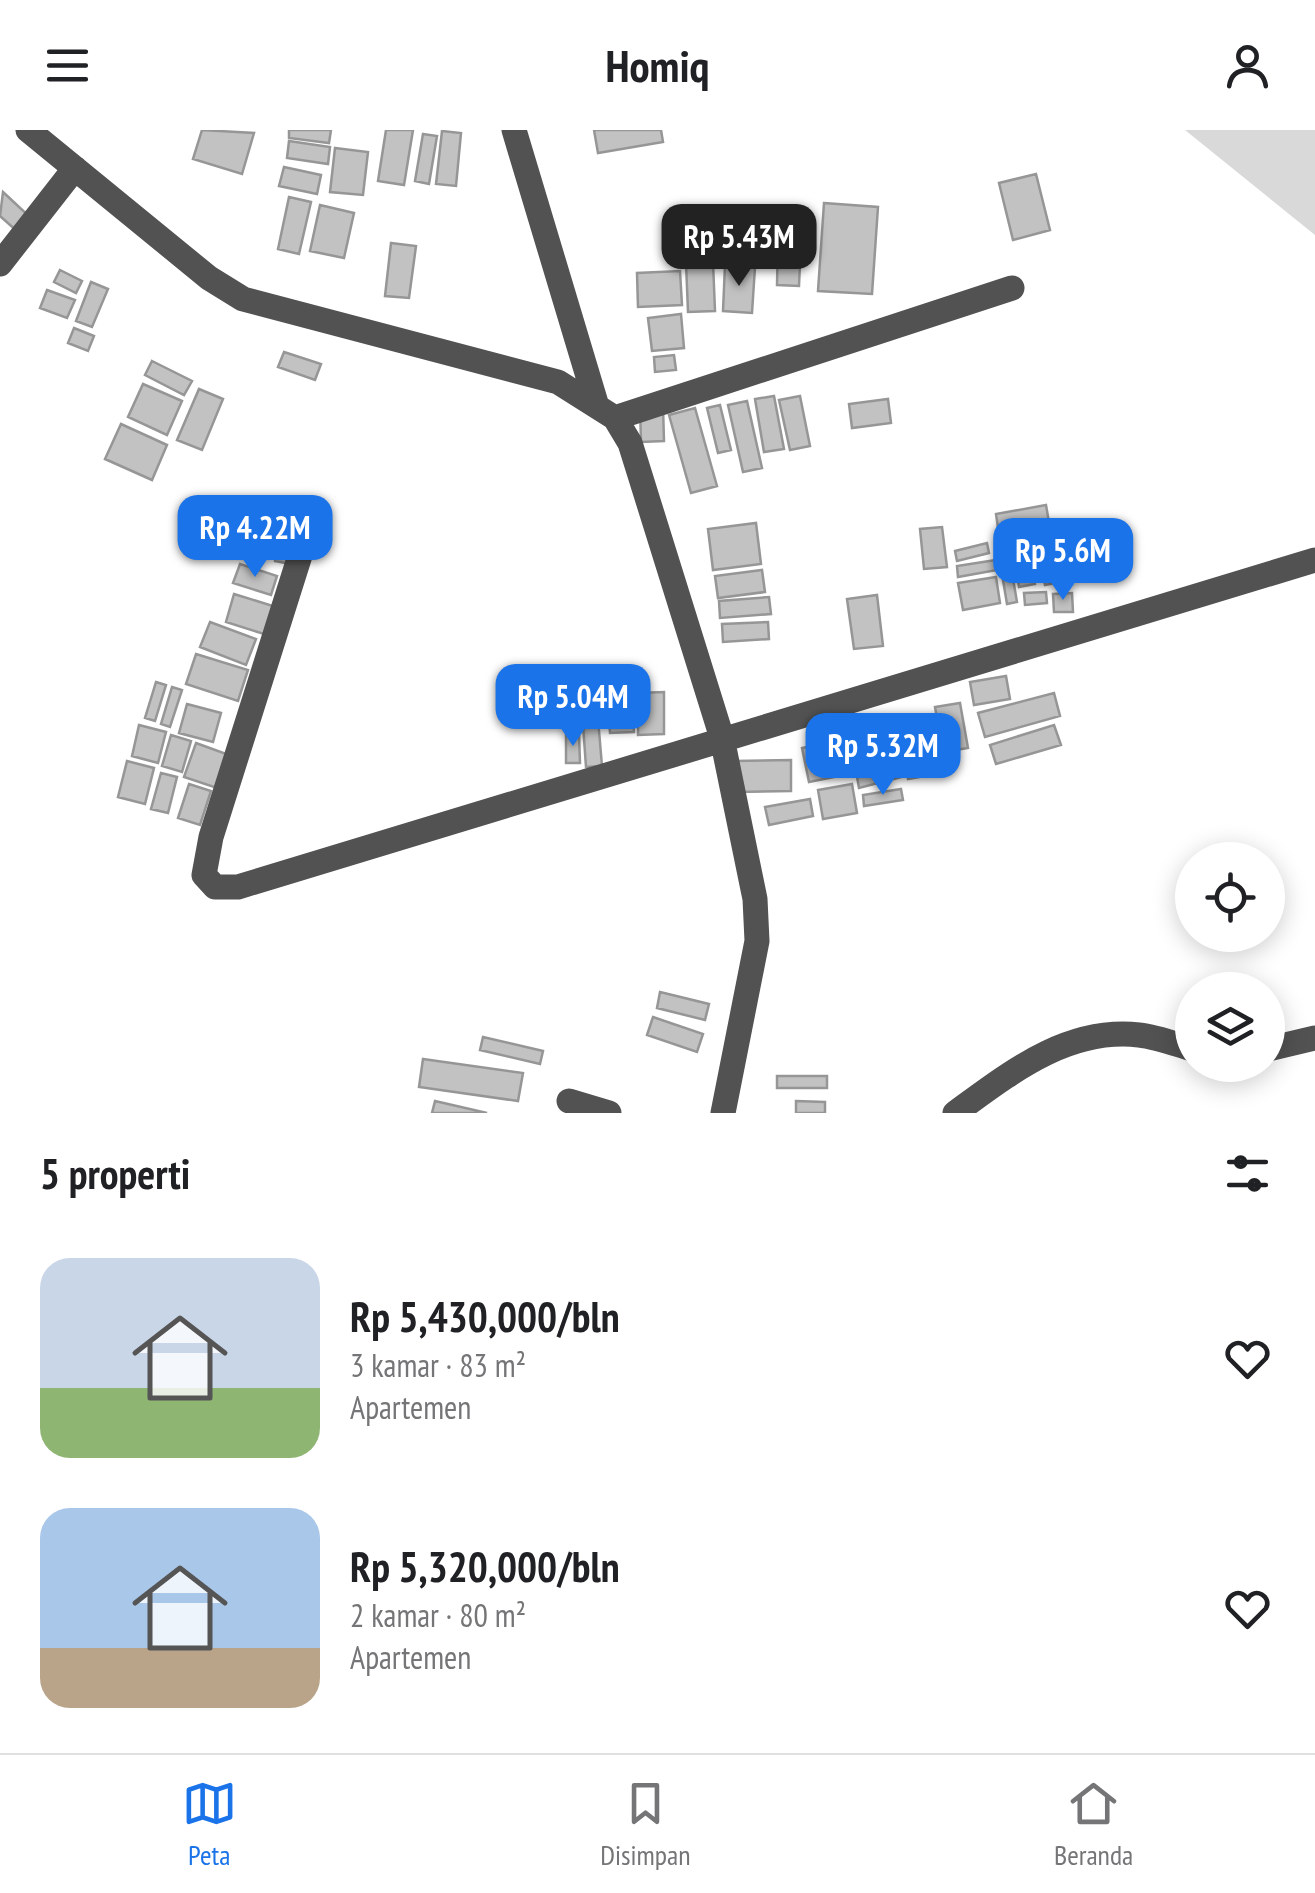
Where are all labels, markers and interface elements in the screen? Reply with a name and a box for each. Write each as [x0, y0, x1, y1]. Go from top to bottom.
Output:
text: Homiq [606, 36, 709, 94]
icon: menu [40, 38, 95, 93]
icon: person [1220, 38, 1275, 93]
pin: Rp 5.43M [636, 204, 842, 289]
text: Rp 5.43M [684, 215, 794, 257]
pin: Rp 4.22M [152, 495, 358, 580]
text: Rp 4.22M [200, 506, 310, 548]
pin: Rp 5.6M [971, 518, 1155, 603]
text: Rp 5.6M [1015, 529, 1111, 571]
pin: Rp 5.04M [470, 664, 676, 749]
text: Rp 5.04M [518, 675, 628, 717]
pin: Rp 5.32M [780, 713, 986, 798]
text: Rp 5.32M [828, 724, 938, 766]
map controls [1175, 842, 1285, 1082]
button: locate [1175, 842, 1285, 952]
button: layers [1175, 972, 1285, 1082]
text: 5 properti [40, 1146, 190, 1201]
icon: filters [1220, 1146, 1275, 1201]
text: Rp 5,430,000/bln [350, 1289, 620, 1344]
icon: home [120, 1298, 240, 1418]
icon: heart [1220, 1331, 1275, 1386]
text: 3 kamar · 83 m² [350, 1344, 526, 1386]
text: Apartemen [350, 1386, 471, 1428]
text: Rp 5,320,000/bln [350, 1539, 620, 1594]
icon: home [120, 1548, 240, 1668]
icon: heart [1220, 1581, 1275, 1636]
text: 2 kamar · 80 m² [350, 1594, 526, 1636]
text: Apartemen [350, 1636, 471, 1678]
tab: Peta [182, 1776, 237, 1873]
tab: Disimpan [600, 1776, 690, 1873]
tab: Beranda [1054, 1776, 1133, 1873]

